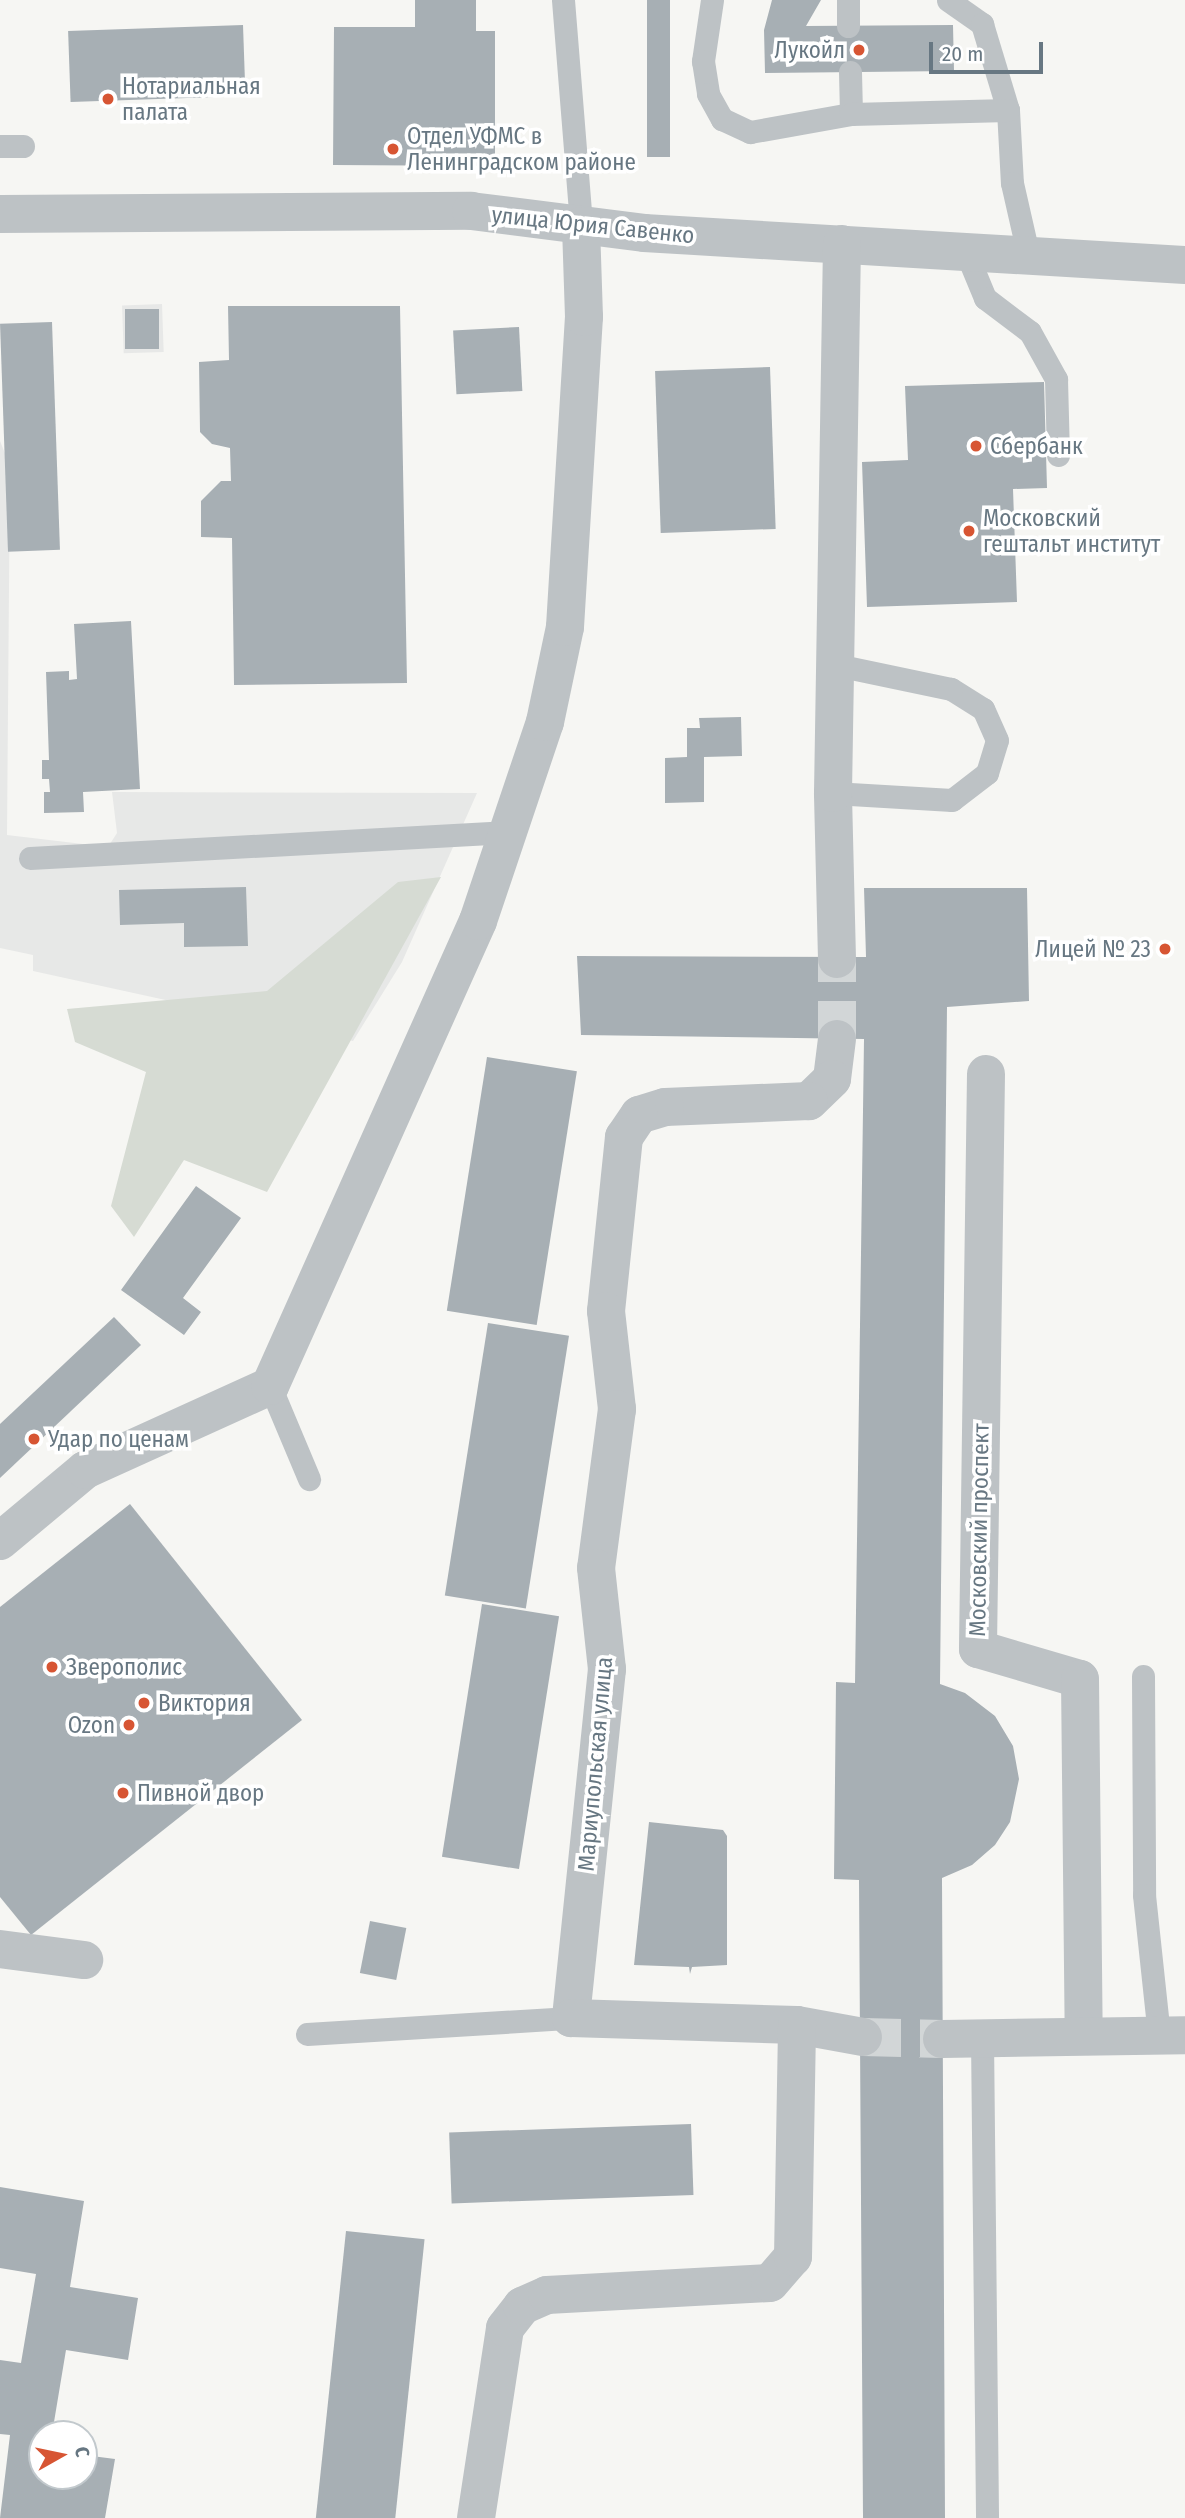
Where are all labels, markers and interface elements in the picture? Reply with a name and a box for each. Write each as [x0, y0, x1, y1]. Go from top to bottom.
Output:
scale bar [933, 28, 1047, 72]
place label: Лукойл [774, 36, 845, 64]
text: 20 m [942, 41, 983, 67]
marker: Лукойл [851, 42, 867, 58]
place label: Нотариальная палата [122, 72, 261, 126]
marker: Нотариальная палата [100, 91, 116, 107]
place label: Отдел УФМС в Ленинградском районе [407, 122, 636, 176]
marker: Отдел УФМС в Ленинградском районе [385, 141, 401, 157]
street label: улица Юрия Савенко [490, 201, 696, 249]
place label: Сбербанк [990, 432, 1083, 460]
marker: Сбербанк [968, 438, 984, 454]
place label: Московский гештальт институт [983, 504, 1160, 558]
marker: Московский гештальт институт [961, 523, 977, 539]
place label: Лицей № 23 [1035, 935, 1151, 963]
marker: Лицей № 23 [1157, 941, 1173, 957]
street label: Московский проспект [963, 1423, 995, 1637]
place label: Удар по ценам [48, 1425, 189, 1453]
marker: Удар по ценам [26, 1431, 42, 1447]
place label: Зверополис [66, 1653, 182, 1681]
street label: Мариупольская улица [572, 1656, 618, 1872]
marker: Зверополис [44, 1659, 60, 1675]
place label: Виктория [158, 1689, 251, 1717]
marker: Виктория [136, 1695, 152, 1711]
place label: Ozon [68, 1711, 115, 1739]
marker: Ozon [121, 1717, 137, 1733]
place label: Пивной двор [137, 1779, 264, 1807]
marker: Пивной двор [115, 1785, 131, 1801]
north arrow [28, 2420, 98, 2490]
text: С [70, 2445, 94, 2459]

